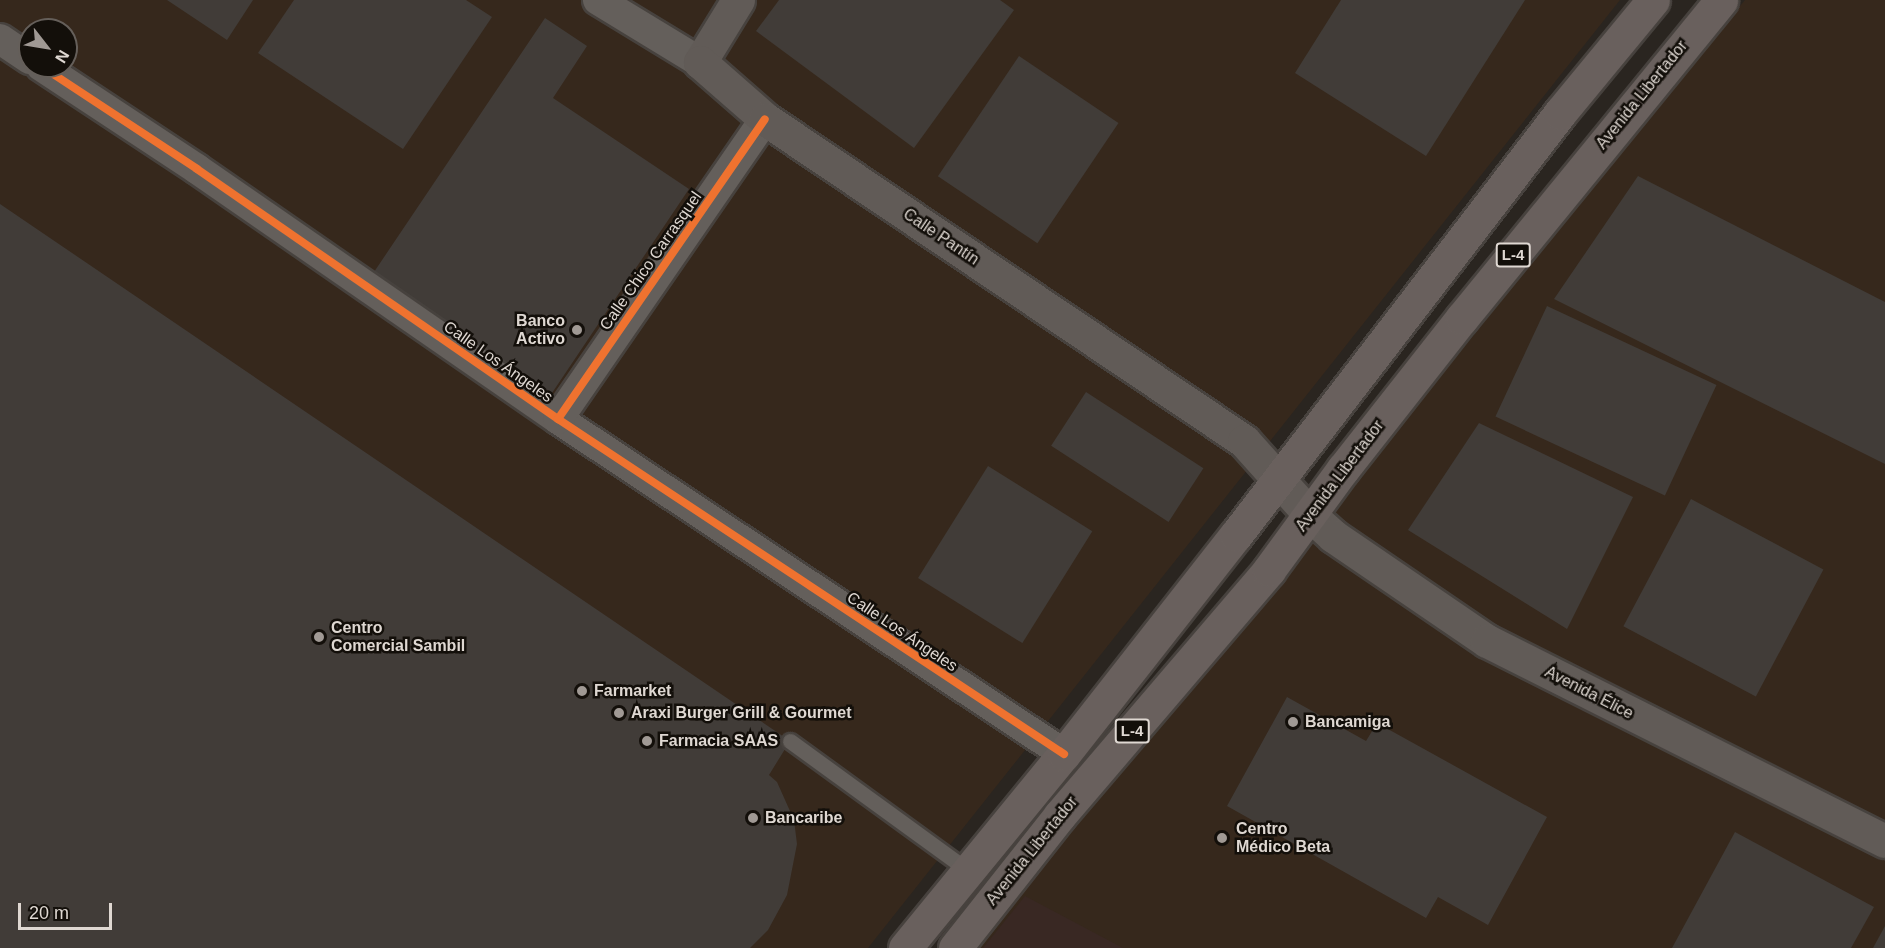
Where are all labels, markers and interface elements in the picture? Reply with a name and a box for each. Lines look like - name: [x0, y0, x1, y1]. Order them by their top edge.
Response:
- north arrow: [18, 18, 78, 78]
- street label: Avenida Libertador: [1592, 37, 1692, 153]
- text: N: [52, 47, 72, 66]
- street label: Calle Chico Carrasquel: [596, 188, 706, 334]
- street label: Calle Pantín: [900, 205, 982, 269]
- road number: L-4: [1495, 243, 1531, 267]
- place label: Banco Activo: [516, 311, 565, 349]
- street label: Calle Los Ángeles: [440, 317, 556, 407]
- marker: Banco Activo: [570, 323, 584, 337]
- street label: Avenida Libertador: [1292, 417, 1388, 535]
- street label: Calle Los Ángeles: [843, 588, 961, 676]
- place label: Centro Comercial Sambil: [331, 618, 465, 656]
- marker: Centro Comercial Sambil: [312, 630, 326, 644]
- street label: Avenida Élice: [1542, 663, 1636, 723]
- place label: Farmarket: [594, 681, 671, 701]
- marker: Farmarket: [575, 684, 589, 698]
- place label: Araxi Burger Grill & Gourmet: [631, 703, 851, 723]
- marker: Araxi Burger Grill & Gourmet: [612, 706, 626, 720]
- place label: Bancamiga: [1305, 712, 1390, 732]
- marker: Bancamiga: [1286, 715, 1300, 729]
- road number: L-4: [1114, 719, 1150, 743]
- place label: Farmacia SAAS: [659, 731, 778, 751]
- marker: Farmacia SAAS: [640, 734, 654, 748]
- street label: Avenida Libertador: [982, 793, 1082, 909]
- place label: Bancaribe: [765, 808, 842, 828]
- marker: Bancaribe: [746, 811, 760, 825]
- place label: Centro Médico Beta: [1236, 819, 1330, 857]
- marker: Centro Médico Beta: [1213, 829, 1231, 847]
- scale bar: [21, 891, 116, 929]
- text: 20 m: [29, 903, 69, 923]

